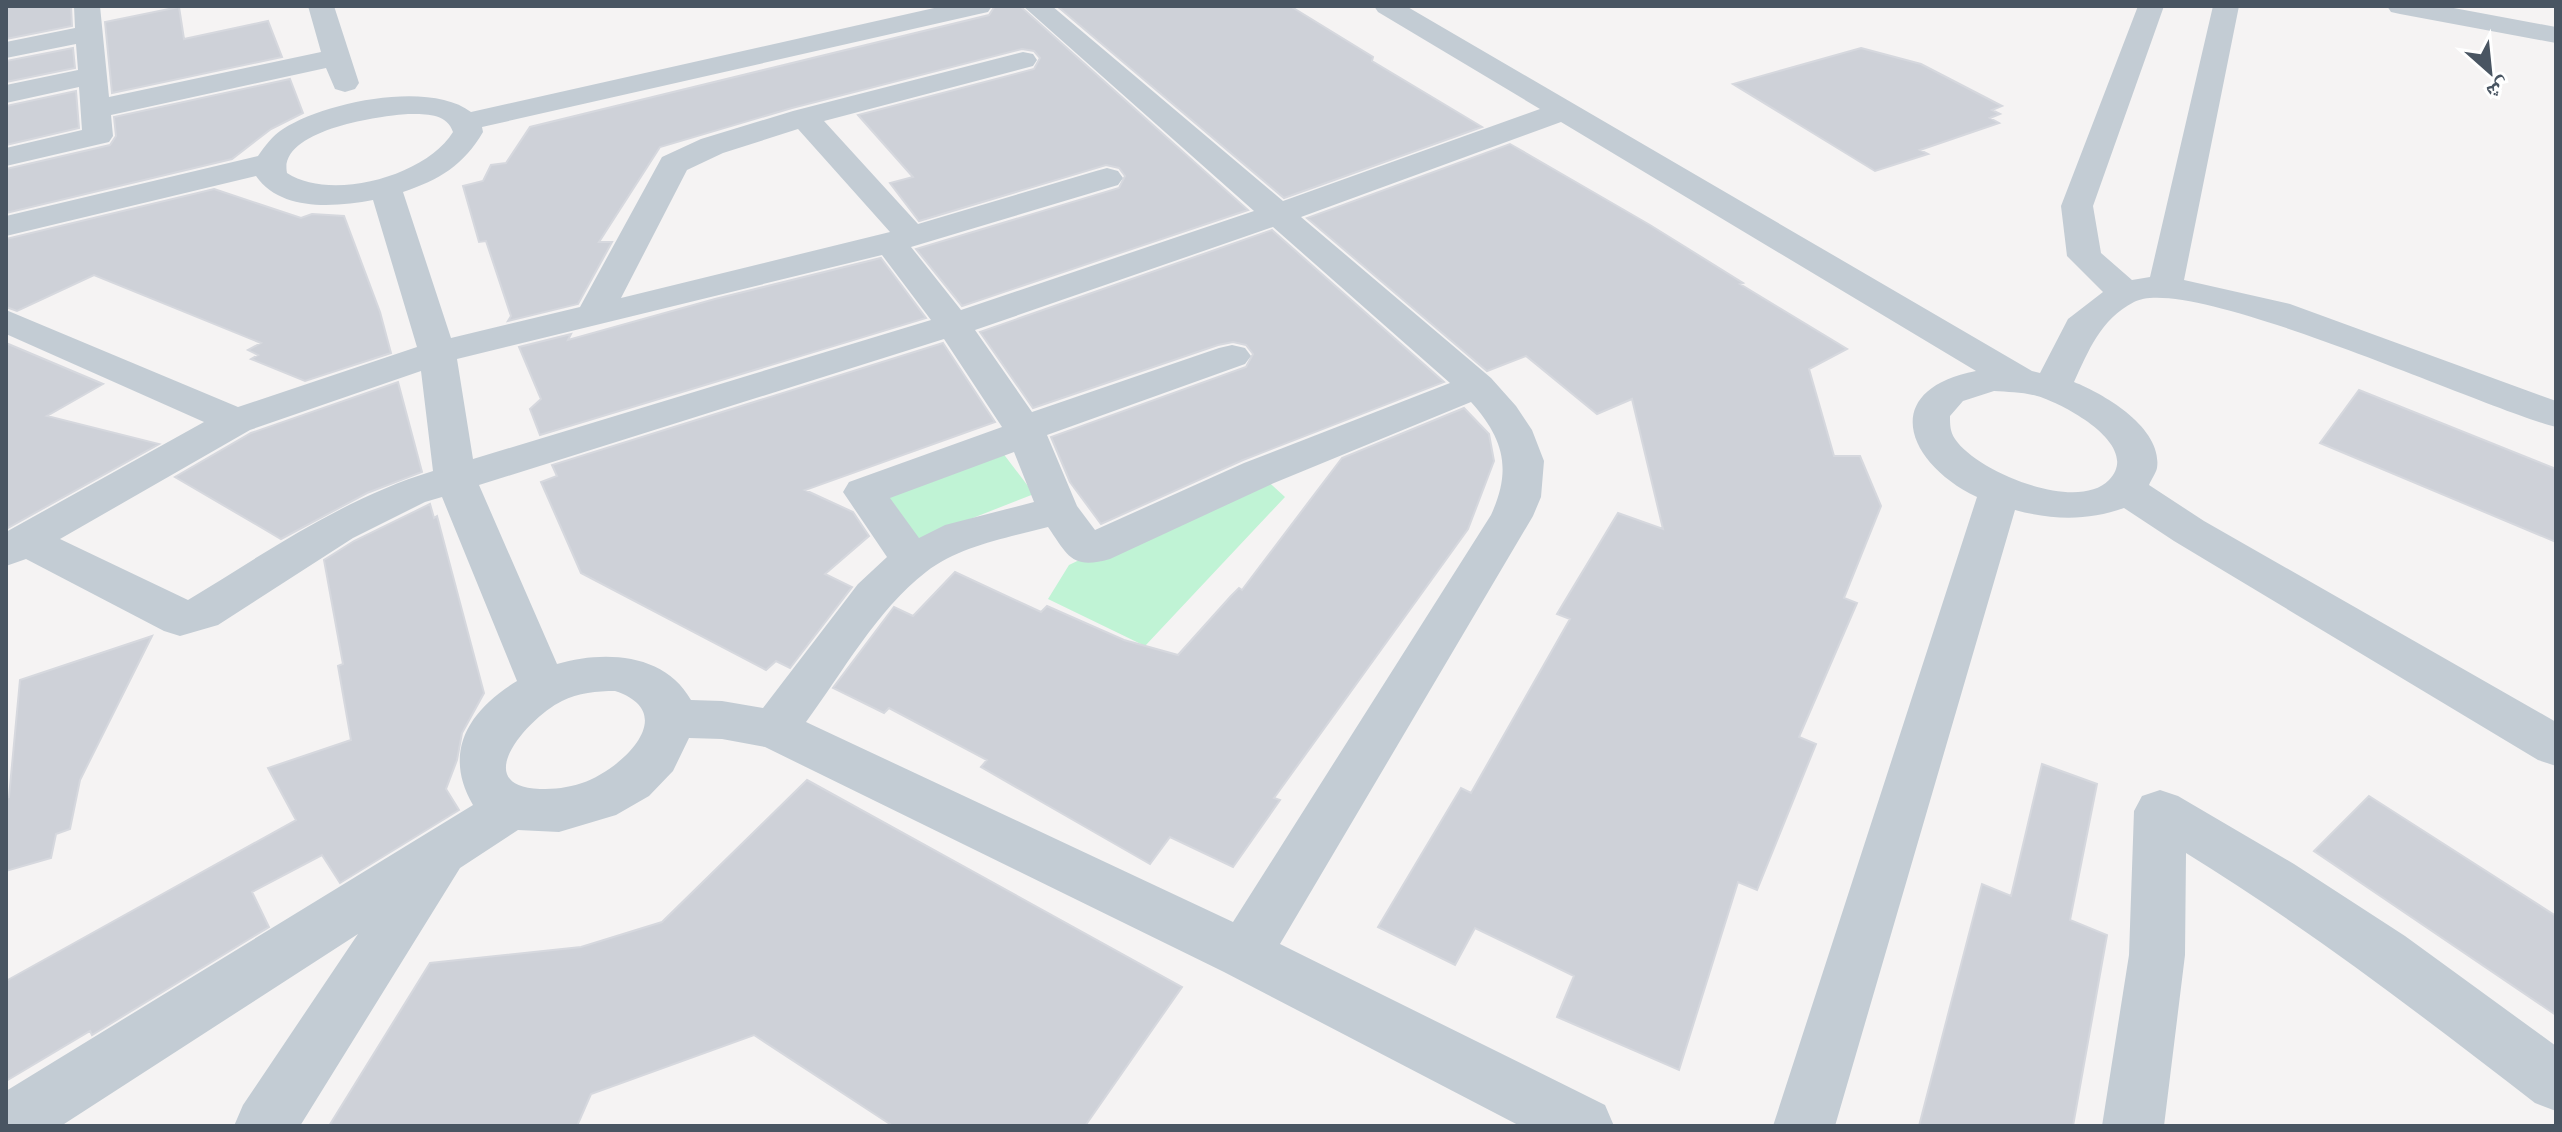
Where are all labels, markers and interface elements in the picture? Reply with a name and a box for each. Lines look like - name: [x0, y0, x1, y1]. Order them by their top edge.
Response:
- north arrow: [2450, 32, 2530, 112]
- text: ش: [2482, 72, 2517, 109]

